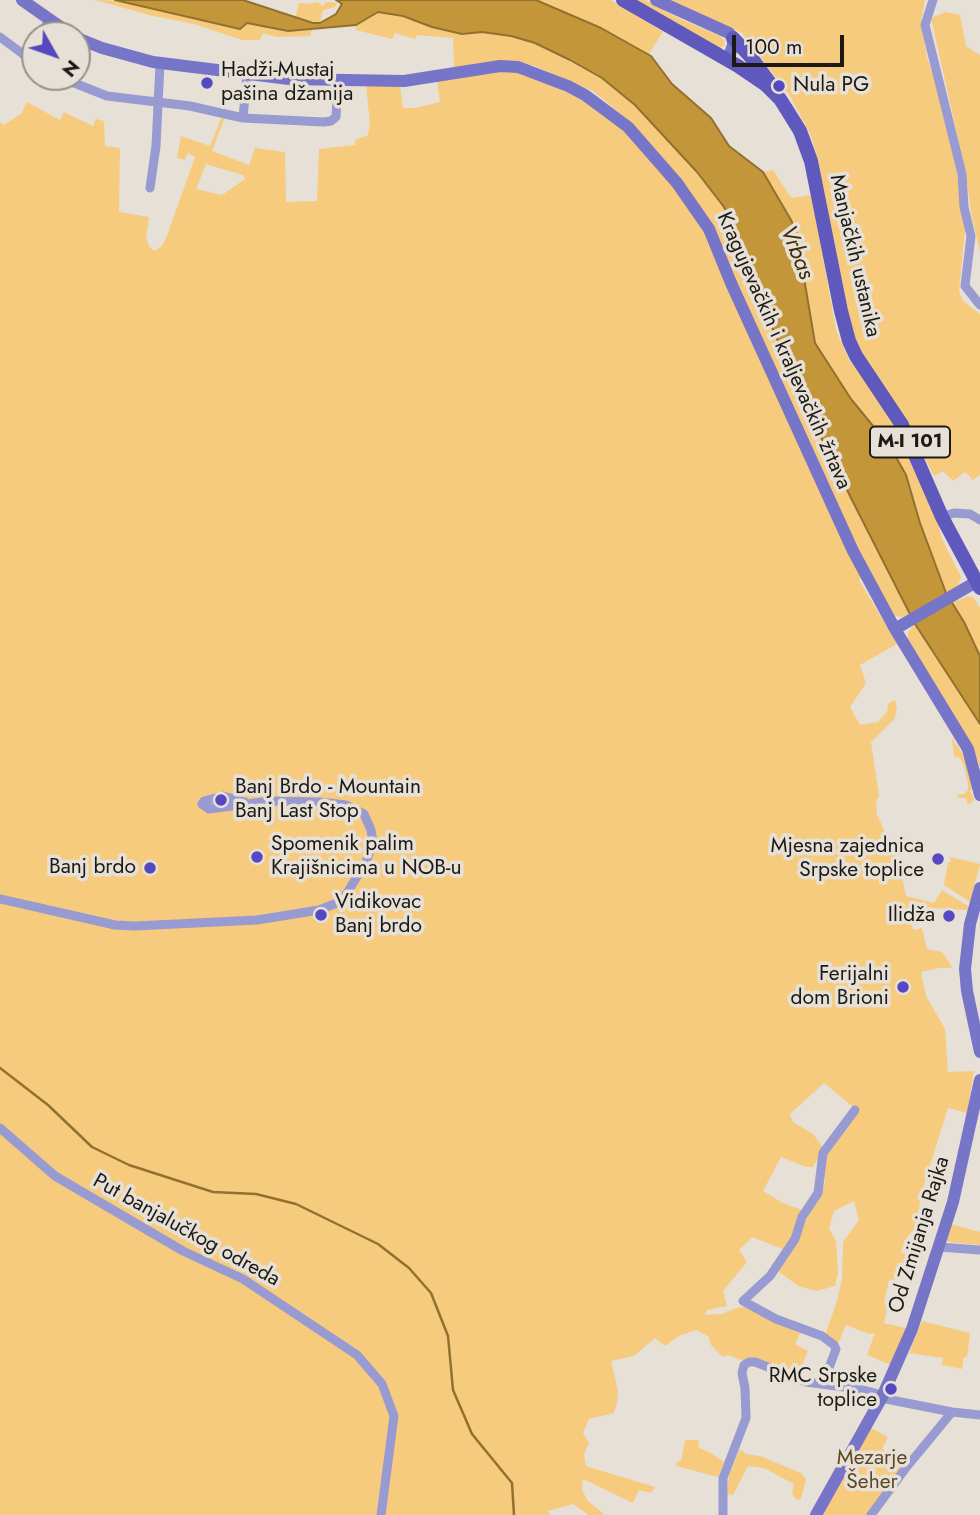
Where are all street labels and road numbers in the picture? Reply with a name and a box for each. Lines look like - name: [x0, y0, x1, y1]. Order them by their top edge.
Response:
- street label: Manjačkih ustanika: [823, 172, 885, 340]
- street label: Kragujevačkih i kraljevačkih žrtava: [710, 208, 856, 494]
- road number: M-I 101: [870, 426, 950, 458]
- street label: Od Zmijanja Rajka: [884, 1154, 956, 1316]
- street label: Put banjalučkog odreda: [88, 1169, 284, 1293]

